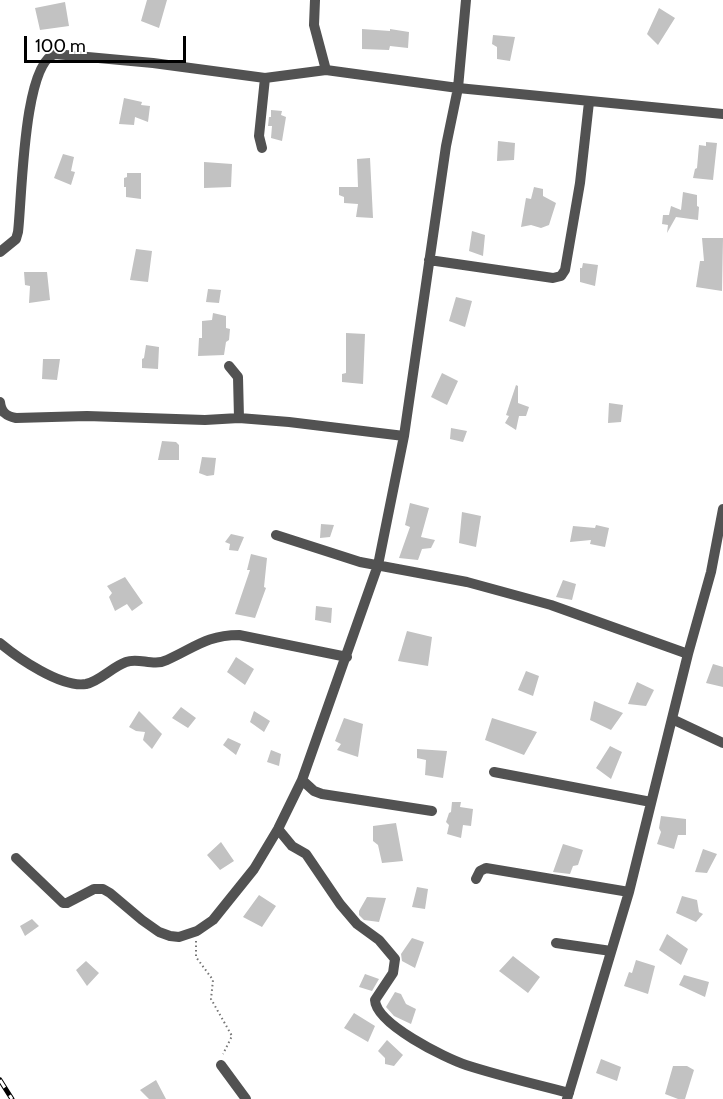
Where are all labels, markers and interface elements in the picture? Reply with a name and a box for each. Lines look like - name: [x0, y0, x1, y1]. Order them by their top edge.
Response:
- scale bar: [27, 24, 189, 62]
- text: 100 m: [35, 35, 86, 57]

